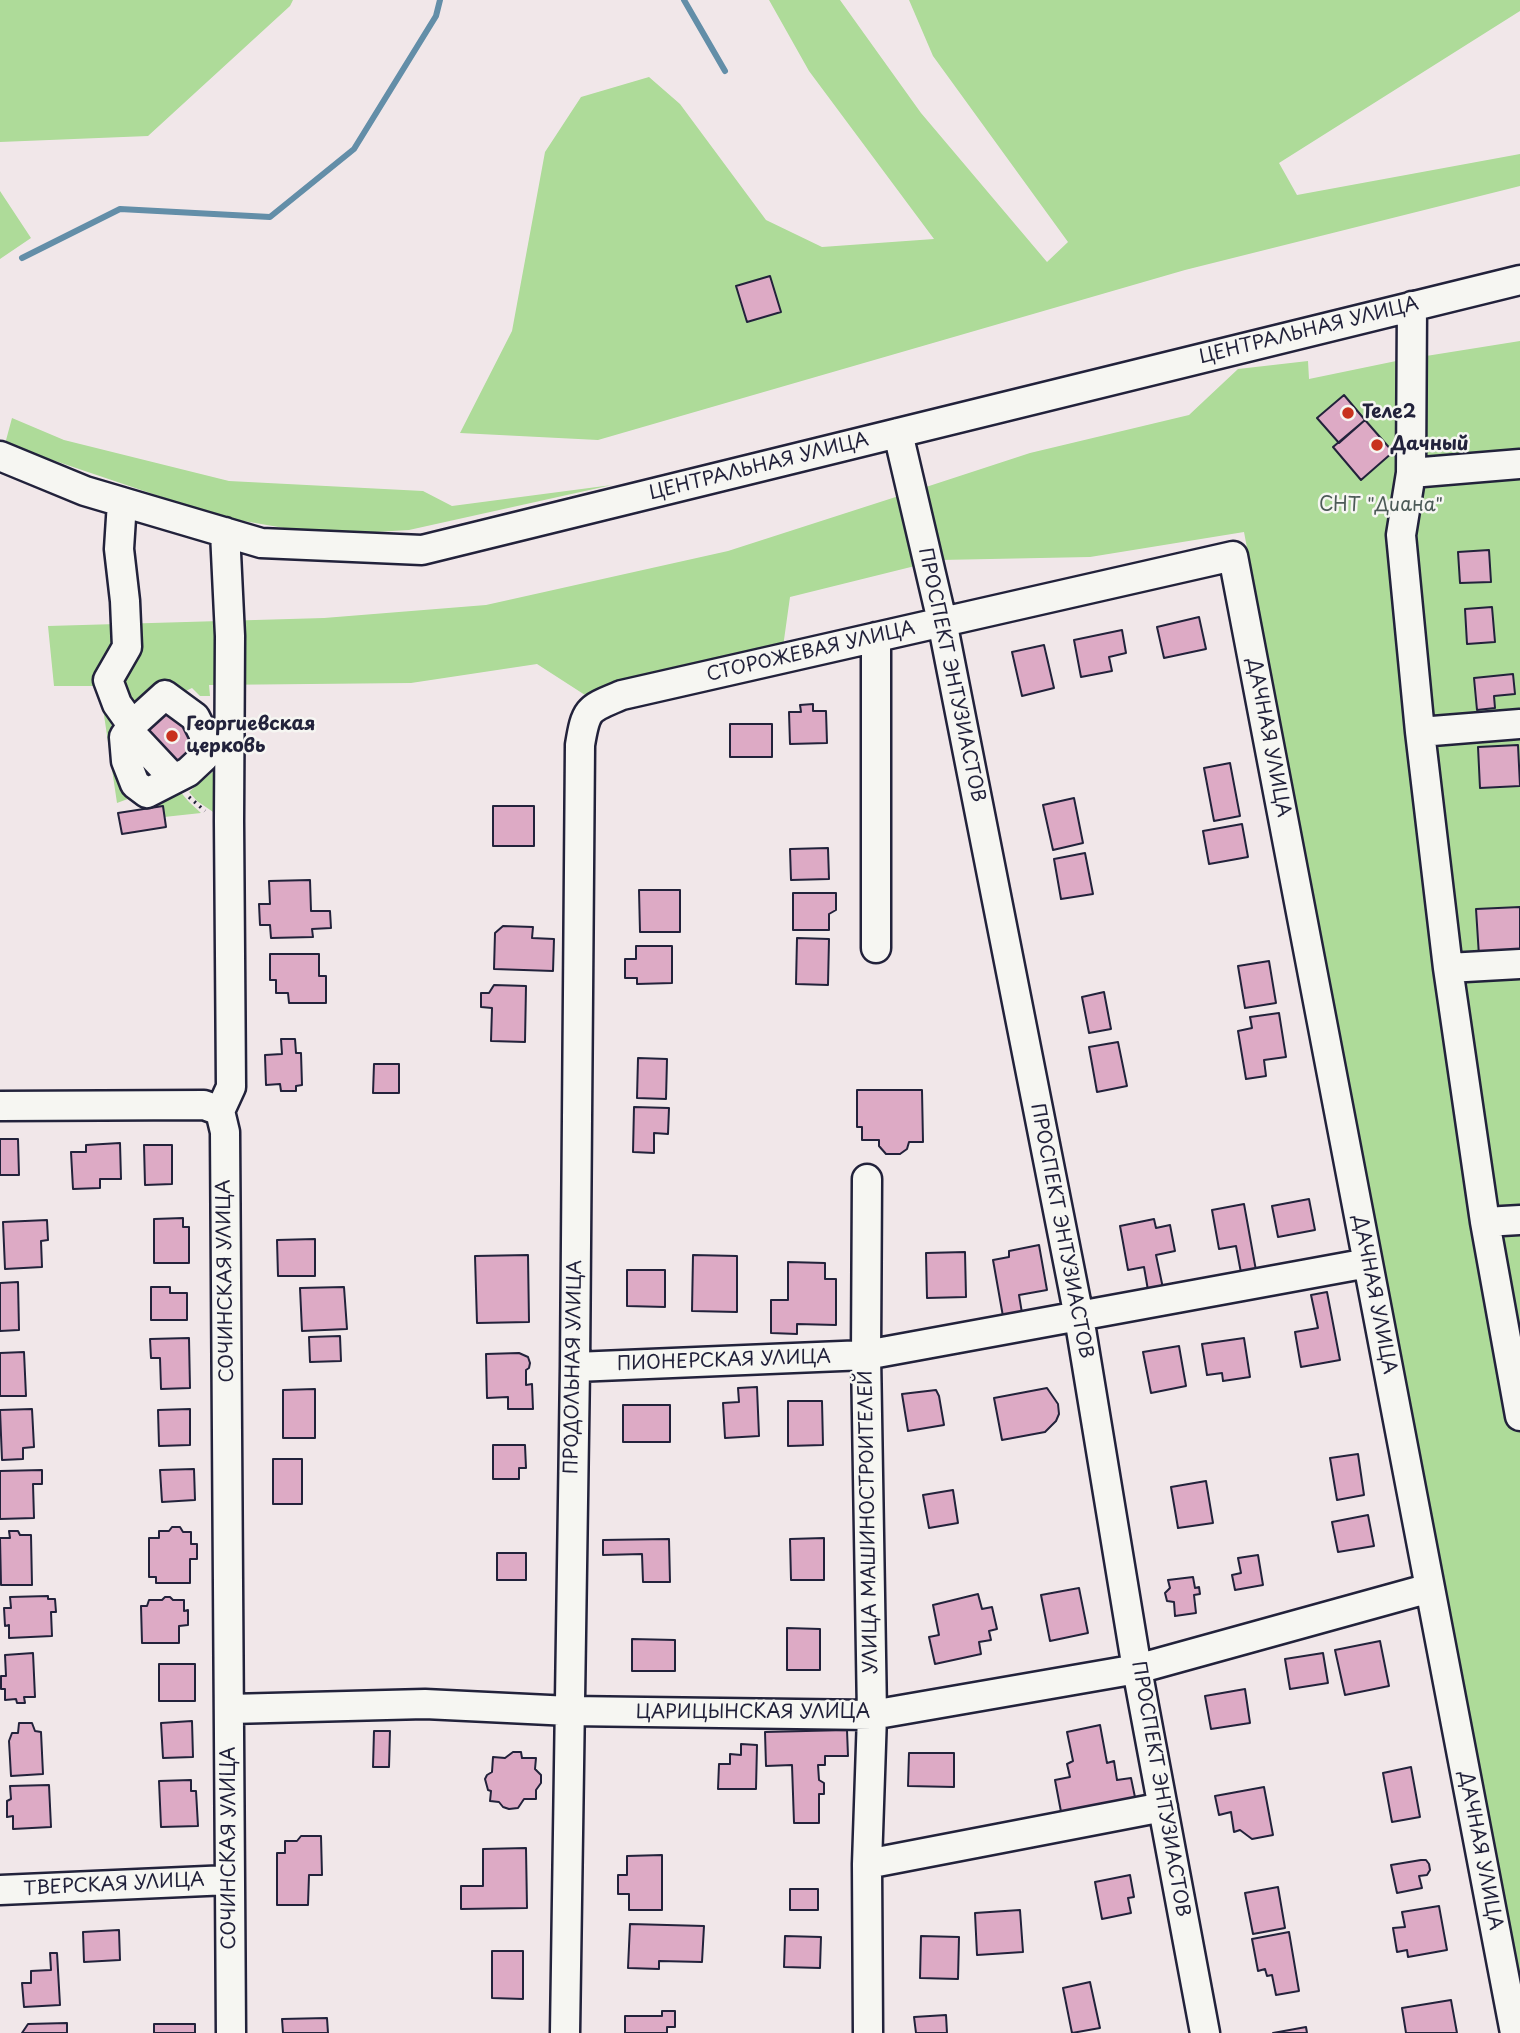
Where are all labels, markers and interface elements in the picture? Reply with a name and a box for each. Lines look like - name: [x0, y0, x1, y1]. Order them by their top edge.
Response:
- street label: ЦЕНТРАЛЬНАЯ УЛИЦА: [1197, 293, 1421, 369]
- place label: Теле2: [1362, 402, 1416, 424]
- marker: Теле2: [1340, 405, 1356, 421]
- street label: ЦЕНТРАЛЬНАЯ УЛИЦА: [647, 429, 871, 505]
- place label: Дачный: [1391, 434, 1469, 456]
- marker: Дачный: [1369, 437, 1385, 453]
- park label: СНТ "Диана": [1319, 495, 1443, 517]
- street label: ПРОСПЕКТ ЭНТУЗИАСТОВ: [913, 546, 989, 804]
- street label: СТОРОЖЕВАЯ УЛИЦА: [705, 617, 917, 687]
- street label: ДАЧНАЯ УЛИЦА: [1241, 657, 1295, 819]
- place label: Георгиевская церковь: [186, 714, 315, 758]
- marker: Георгиевская церковь: [164, 728, 180, 744]
- street label: ПРОСПЕКТ ЭНТУЗИАСТОВ: [1025, 1101, 1097, 1361]
- street label: СОЧИНСКАЯ УЛИЦА: [213, 1179, 239, 1383]
- street label: ДАЧНАЯ УЛИЦА: [1347, 1214, 1401, 1376]
- street label: ПРОДОЛЬНАЯ УЛИЦА: [561, 1260, 587, 1474]
- street label: ПИОНЕРСКАЯ УЛИЦА: [617, 1346, 831, 1376]
- street label: УЛИЦА МАШИНОСТРОИТЕЛЕЙ: [855, 1370, 883, 1674]
- street label: ПРОСПЕКТ ЭНТУЗИАСТОВ: [1126, 1659, 1194, 1919]
- street label: ЦАРИЦЫНСКАЯ УЛИЦА: [636, 1702, 870, 1724]
- street label: СОЧИНСКАЯ УЛИЦА: [219, 1746, 241, 1950]
- street label: ДАЧНАЯ УЛИЦА: [1453, 1770, 1507, 1932]
- street label: ТВЕРСКАЯ УЛИЦА: [23, 1869, 205, 1901]

